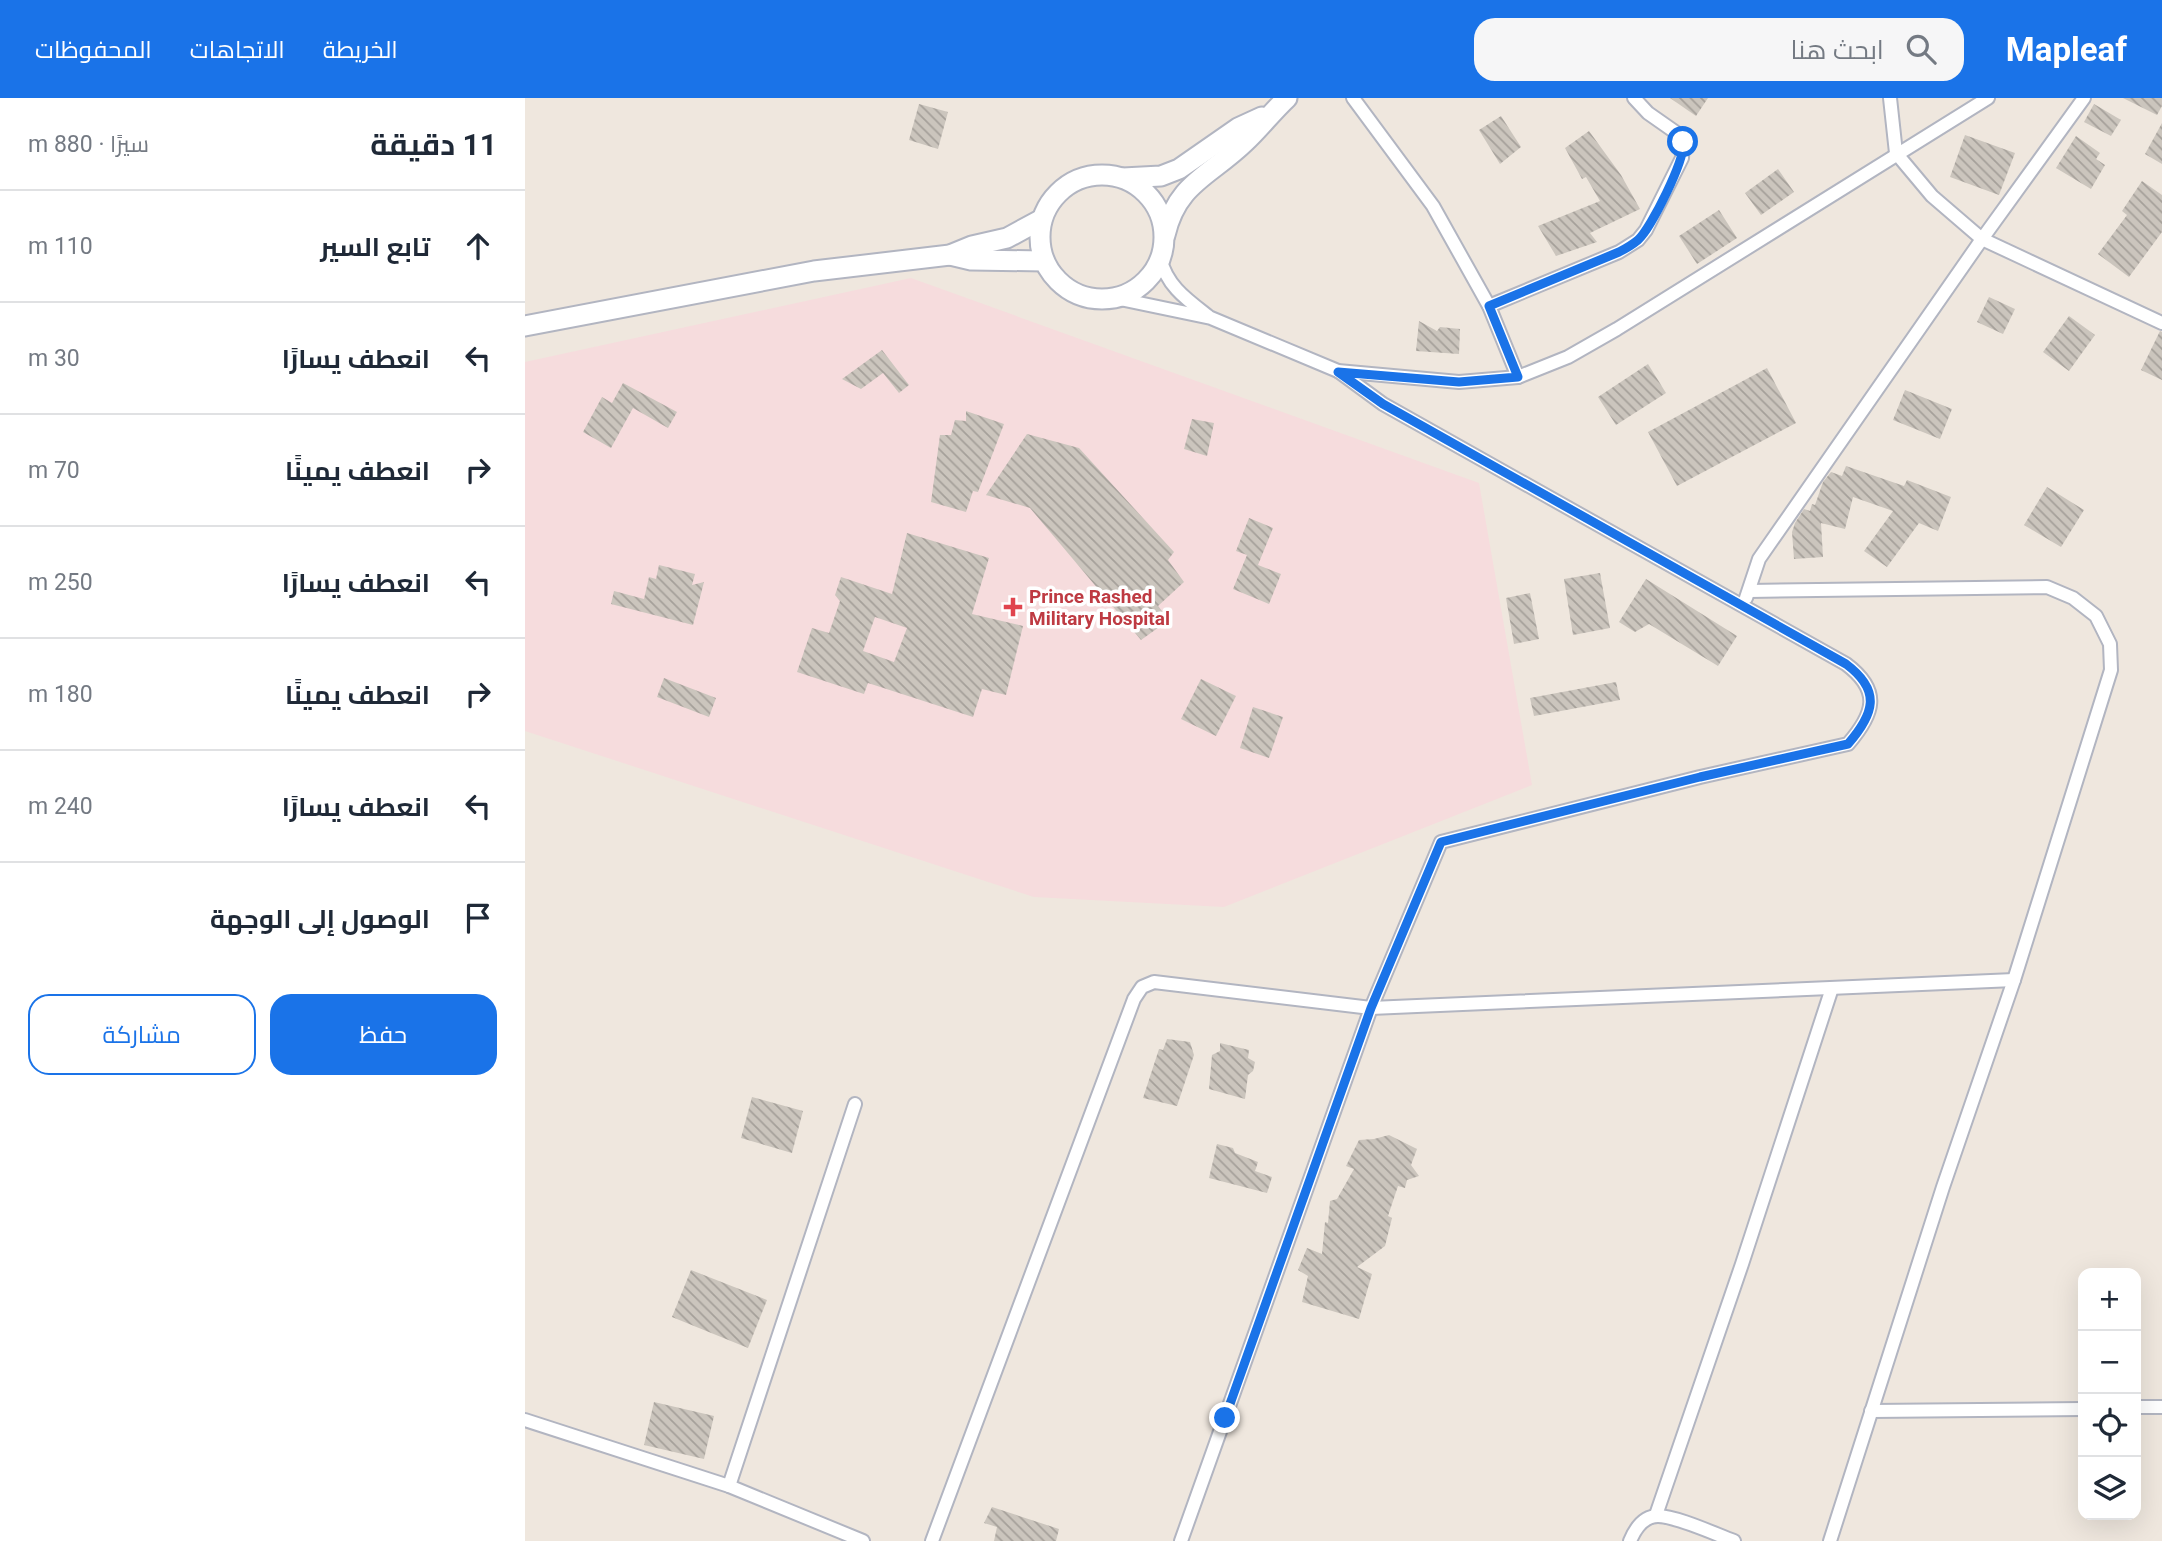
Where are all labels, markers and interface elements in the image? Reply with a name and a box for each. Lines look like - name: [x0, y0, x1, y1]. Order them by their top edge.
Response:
- search box: [1474, 18, 1964, 81]
- icon: search: [1902, 30, 1940, 68]
- text: Mapleaf: [2006, 30, 2127, 69]
- text: ابحث هنا: [1791, 35, 1884, 65]
- text: المحفوظات: [35, 36, 152, 64]
- text: الاتجاهات: [190, 36, 285, 64]
- text: الخريطة: [323, 36, 398, 64]
- route start: [1667, 126, 1698, 157]
- text: 11 دقيقة: [370, 127, 497, 162]
- text: سيرًا · 880 m: [28, 131, 149, 158]
- icon: ahead: [459, 227, 497, 265]
- text: تابع السير: [320, 232, 430, 262]
- text: 110 m: [28, 233, 93, 260]
- icon: left: [459, 339, 497, 377]
- text: انعطف يسارًا: [282, 344, 430, 374]
- text: 30 m: [28, 345, 80, 372]
- icon: right: [459, 451, 497, 489]
- text: انعطف يمينًا: [285, 456, 430, 486]
- text: 70 m: [28, 457, 80, 484]
- icon: left: [459, 563, 497, 601]
- text: انعطف يسارًا: [282, 568, 430, 598]
- text: 250 m: [28, 569, 93, 596]
- place label: Prince Rashed Military Hospital: [1029, 585, 1170, 630]
- marker: Prince Rashed Military Hospital: [1003, 597, 1023, 617]
- icon: right: [459, 675, 497, 713]
- text: انعطف يمينًا: [285, 680, 430, 710]
- text: 180 m: [28, 681, 93, 708]
- icon: left: [459, 787, 497, 825]
- text: انعطف يسارًا: [282, 792, 430, 822]
- text: 240 m: [28, 793, 93, 820]
- icon: arrive: [459, 899, 497, 937]
- text: الوصول إلى الوجهة: [210, 904, 430, 934]
- button: مشاركة: [28, 994, 256, 1075]
- button: حفظ: [270, 994, 497, 1075]
- map controls: [2078, 1268, 2141, 1520]
- button: +: [2078, 1268, 2141, 1331]
- button: −: [2078, 1331, 2141, 1394]
- button: locate: [2078, 1394, 2141, 1457]
- route end: [1209, 1402, 1240, 1433]
- button: layers: [2078, 1457, 2141, 1520]

